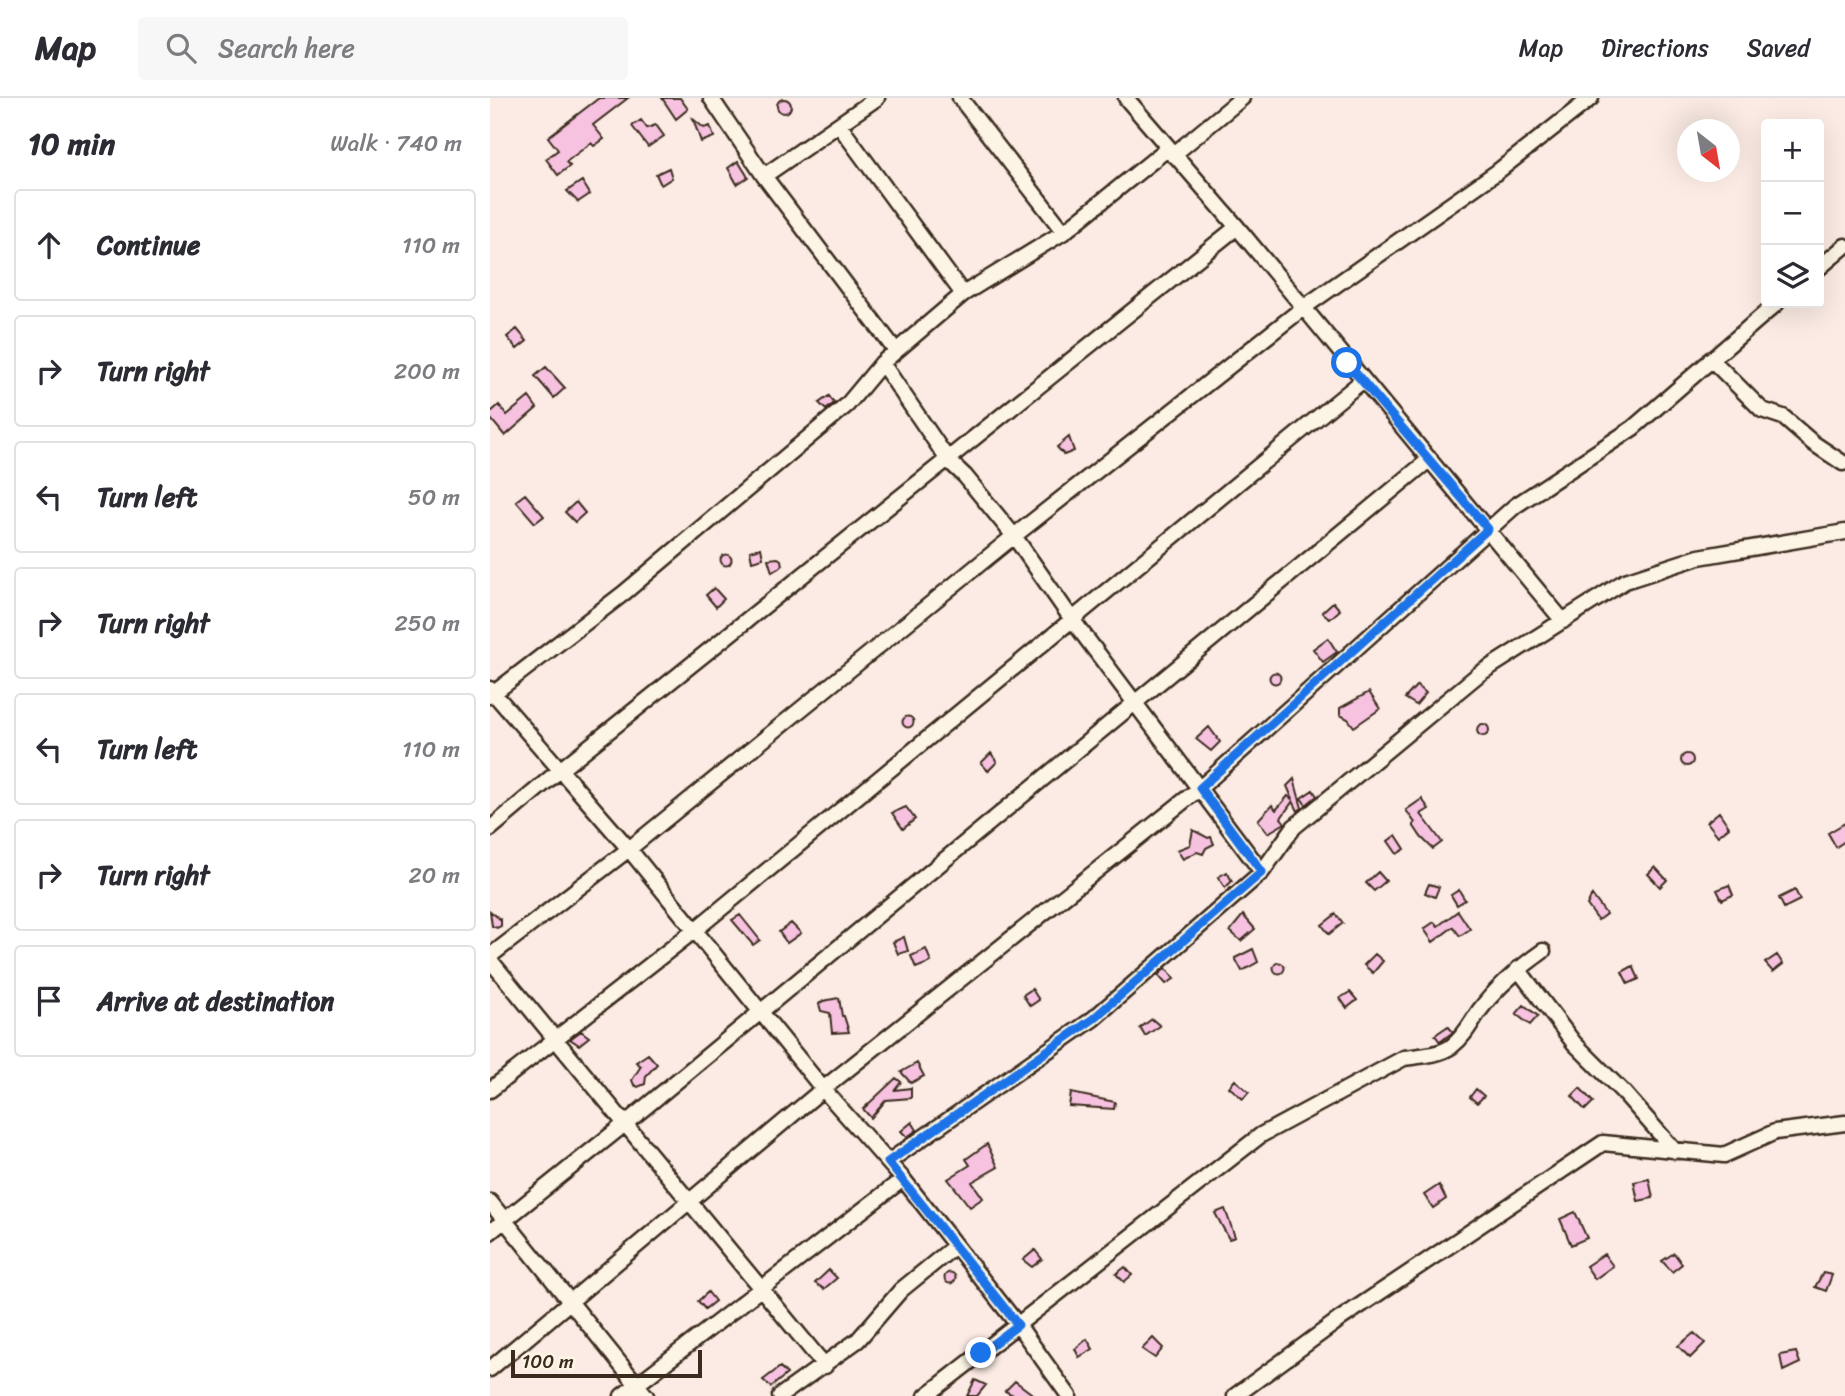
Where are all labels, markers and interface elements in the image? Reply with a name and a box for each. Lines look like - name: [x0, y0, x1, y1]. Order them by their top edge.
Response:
- search box: [138, 17, 628, 80]
- text: Map: [35, 19, 96, 77]
- text: Search here: [218, 25, 355, 71]
- text: Map: [1519, 27, 1563, 69]
- text: Directions: [1601, 27, 1709, 69]
- text: Saved: [1747, 27, 1810, 69]
- icon: search: [162, 29, 200, 67]
- text: 10 min: [28, 117, 115, 171]
- north arrow: [1677, 119, 1740, 182]
- map controls: [1761, 119, 1824, 308]
- button: +: [1761, 119, 1824, 182]
- text: Walk · 740 m: [330, 123, 462, 164]
- button: −: [1761, 182, 1824, 245]
- text: Continue: [97, 222, 200, 268]
- text: 110 m: [402, 225, 460, 266]
- icon: ahead: [30, 226, 68, 264]
- button: layers: [1761, 245, 1824, 308]
- route start: [1331, 347, 1362, 378]
- text: Turn right: [97, 348, 210, 394]
- text: 200 m: [394, 351, 460, 392]
- icon: right: [30, 352, 68, 390]
- text: Turn left: [97, 474, 197, 520]
- text: 50 m: [408, 477, 460, 518]
- icon: left: [30, 478, 68, 516]
- text: Turn right: [97, 600, 210, 646]
- text: 250 m: [394, 603, 460, 644]
- icon: right: [30, 604, 68, 642]
- text: Turn left: [97, 726, 197, 772]
- text: 110 m: [402, 729, 460, 770]
- icon: left: [30, 730, 68, 768]
- text: Turn right: [97, 852, 210, 898]
- text: 20 m: [409, 855, 460, 896]
- icon: right: [30, 856, 68, 894]
- text: Arrive at destination: [97, 978, 334, 1024]
- icon: arrive: [30, 982, 68, 1020]
- route end: [965, 1337, 996, 1368]
- text: 100 m: [522, 1345, 574, 1378]
- scale bar: [511, 1347, 702, 1379]

